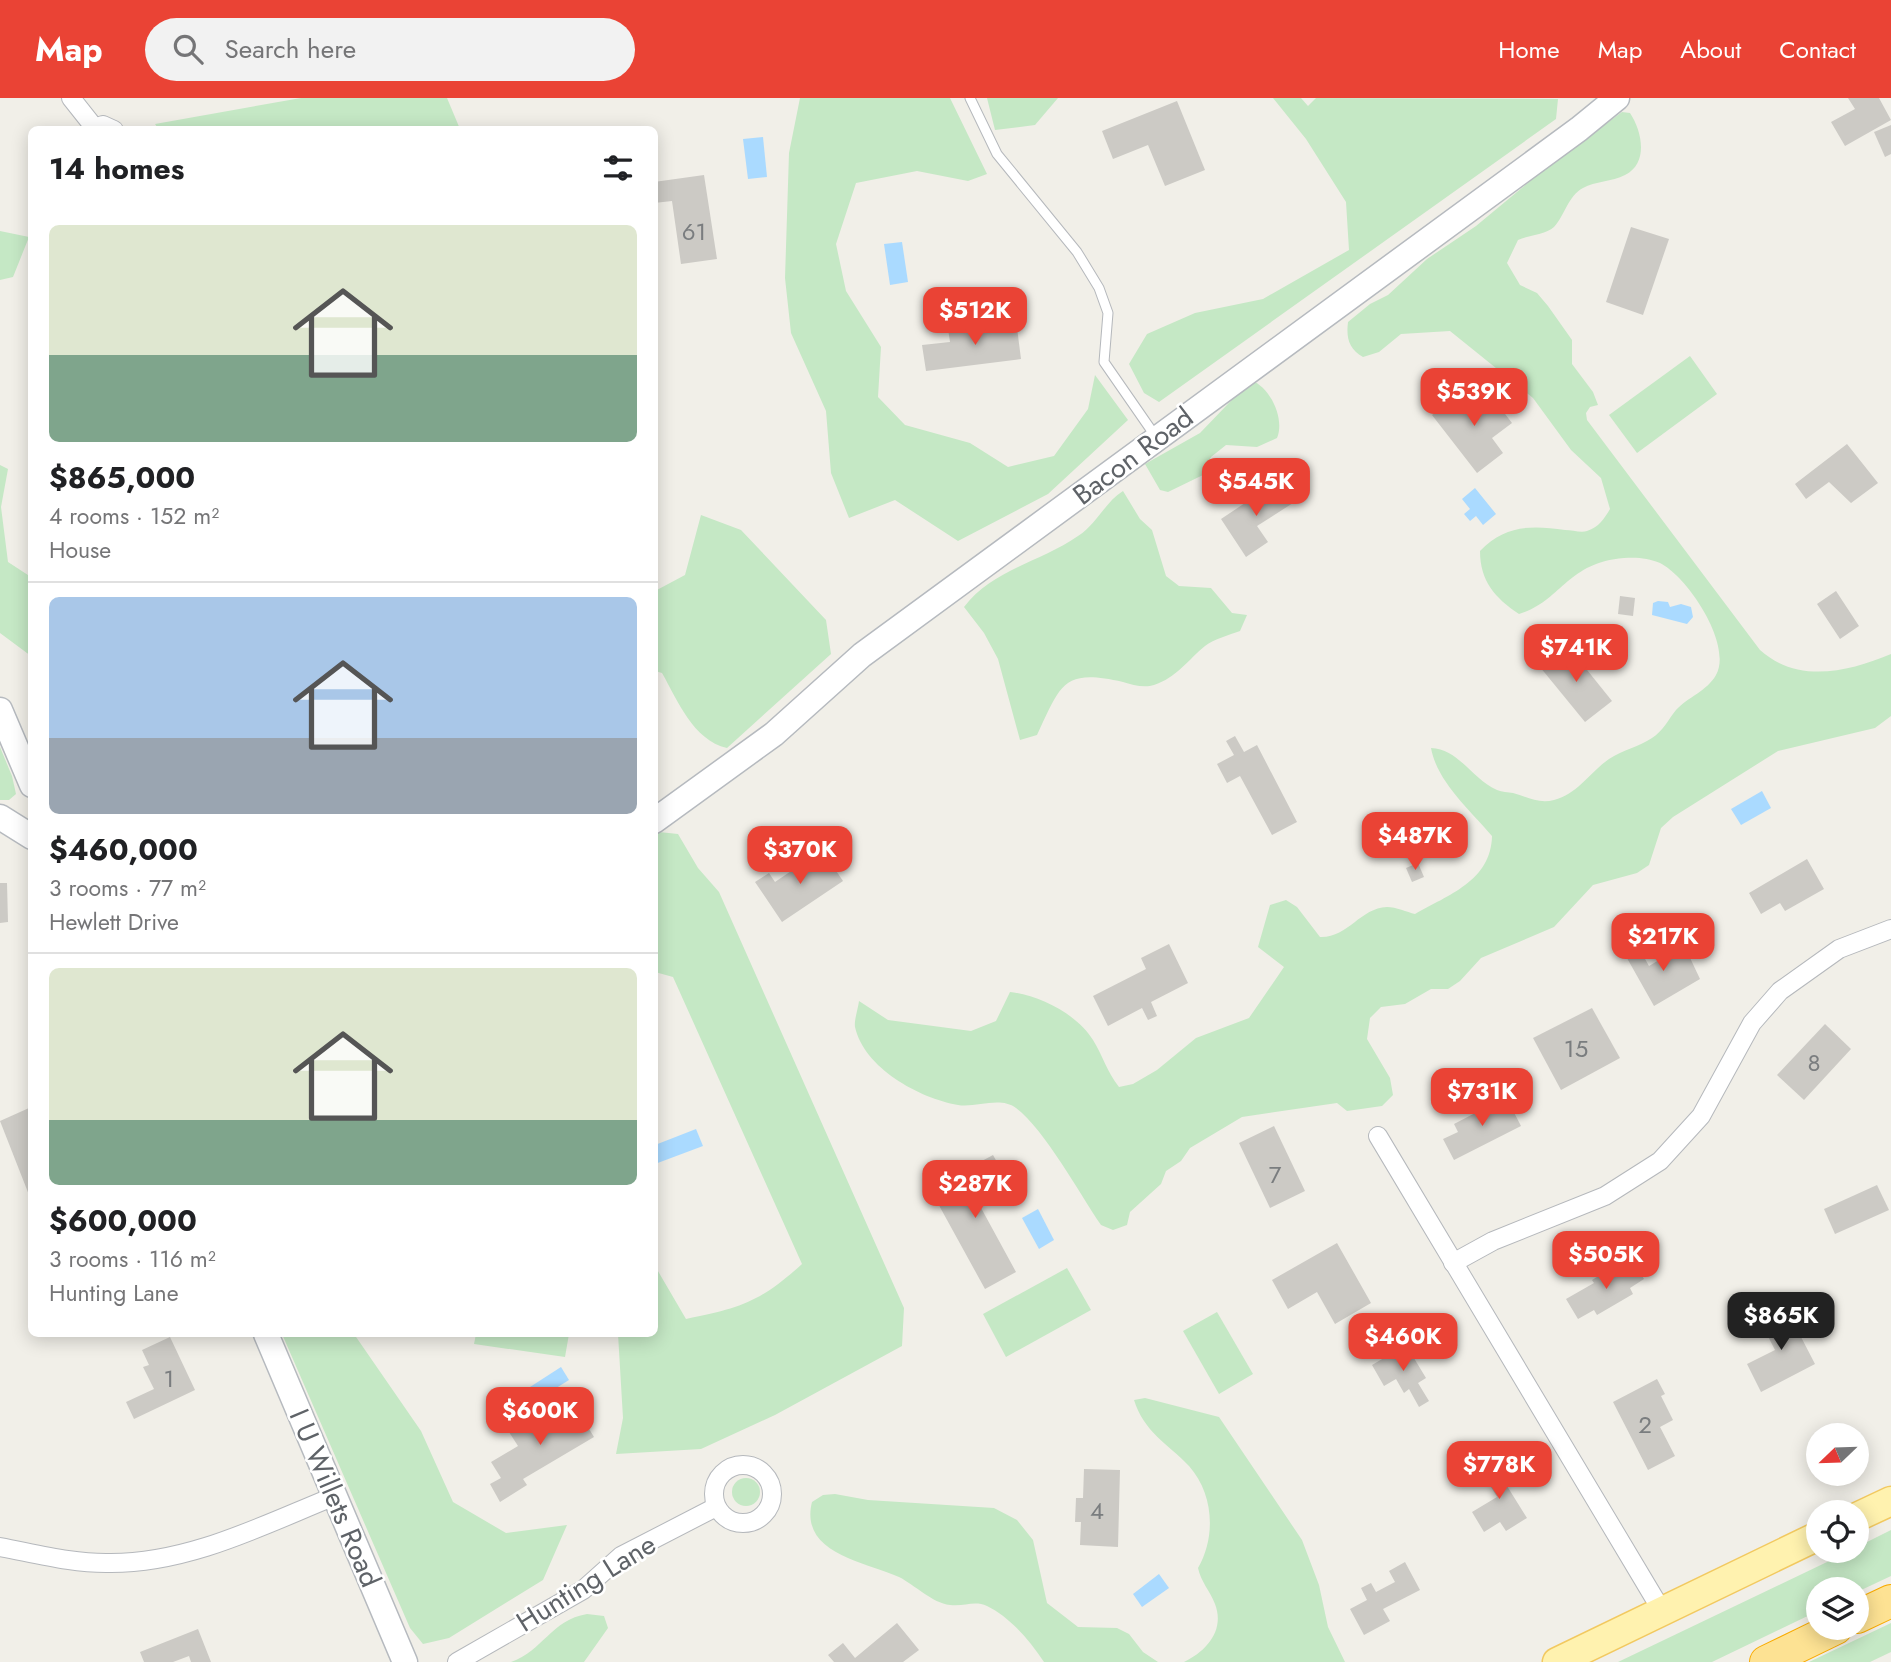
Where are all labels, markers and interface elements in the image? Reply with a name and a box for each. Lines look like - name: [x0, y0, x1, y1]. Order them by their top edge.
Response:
- search box: [145, 18, 635, 81]
- text: Map: [35, 26, 103, 73]
- icon: search: [169, 30, 207, 68]
- text: Search here: [225, 30, 356, 68]
- text: Home: [1498, 32, 1560, 67]
- text: Map: [1598, 32, 1642, 67]
- text: About: [1680, 32, 1741, 67]
- text: Contact: [1779, 32, 1856, 67]
- text: 14 homes: [49, 147, 184, 190]
- icon: filters: [599, 149, 637, 187]
- house number: 61: [682, 214, 706, 249]
- icon: home: [280, 270, 406, 396]
- pin: $512K: [926, 288, 1024, 347]
- text: $512K: [939, 293, 1011, 327]
- pin: $539K: [1425, 368, 1523, 428]
- text: $539K: [1437, 374, 1511, 408]
- street label: Bacon Road: [1064, 397, 1202, 515]
- text: $865,000: [49, 456, 195, 499]
- pin: $545K: [1207, 458, 1305, 518]
- text: $545K: [1218, 464, 1294, 498]
- text: 4 rooms · 152 m²: [49, 499, 219, 533]
- text: House: [49, 533, 111, 567]
- pin: $741K: [1527, 624, 1625, 684]
- text: $741K: [1540, 630, 1612, 664]
- icon: home: [280, 642, 406, 768]
- pin: $487K: [1366, 812, 1464, 872]
- text: $487K: [1378, 818, 1452, 852]
- pin: $370K: [751, 826, 849, 886]
- text: $460,000: [49, 828, 198, 871]
- text: $370K: [763, 832, 837, 866]
- text: 3 rooms · 77 m²: [49, 871, 206, 905]
- text: Hewlett Drive: [49, 905, 179, 939]
- pin: $217K: [1614, 914, 1712, 973]
- text: $217K: [1627, 919, 1699, 953]
- icon: home: [280, 1013, 406, 1139]
- house number: 15: [1564, 1031, 1588, 1066]
- house number: 8: [1807, 1045, 1821, 1080]
- pin: $731K: [1433, 1068, 1531, 1128]
- text: $731K: [1447, 1074, 1517, 1108]
- house number: 7: [1269, 1157, 1282, 1192]
- pin: $287K: [926, 1160, 1024, 1220]
- text: $287K: [938, 1166, 1012, 1200]
- text: $600,000: [49, 1199, 197, 1242]
- pin: $505K: [1557, 1232, 1655, 1291]
- text: $505K: [1568, 1237, 1644, 1271]
- text: 3 rooms · 116 m²: [49, 1242, 216, 1276]
- text: Hunting Lane: [49, 1276, 179, 1310]
- pin: $865K: [1732, 1292, 1830, 1352]
- text: $865K: [1743, 1298, 1819, 1332]
- pin: $460K: [1354, 1314, 1452, 1373]
- text: $460K: [1364, 1319, 1442, 1353]
- house number: 1: [164, 1361, 174, 1396]
- pin: $600K: [491, 1388, 589, 1447]
- text: $600K: [502, 1393, 578, 1427]
- street label: I U Willets Road: [279, 1402, 391, 1594]
- house number: 2: [1638, 1407, 1652, 1442]
- north arrow: [1806, 1423, 1869, 1486]
- map controls: [1806, 1423, 1869, 1640]
- pin: $778K: [1450, 1442, 1548, 1501]
- text: $778K: [1463, 1447, 1535, 1481]
- house number: 4: [1090, 1493, 1104, 1528]
- button: locate: [1806, 1500, 1869, 1563]
- street label: Hunting Lane: [508, 1524, 664, 1642]
- button: layers: [1806, 1577, 1869, 1640]

